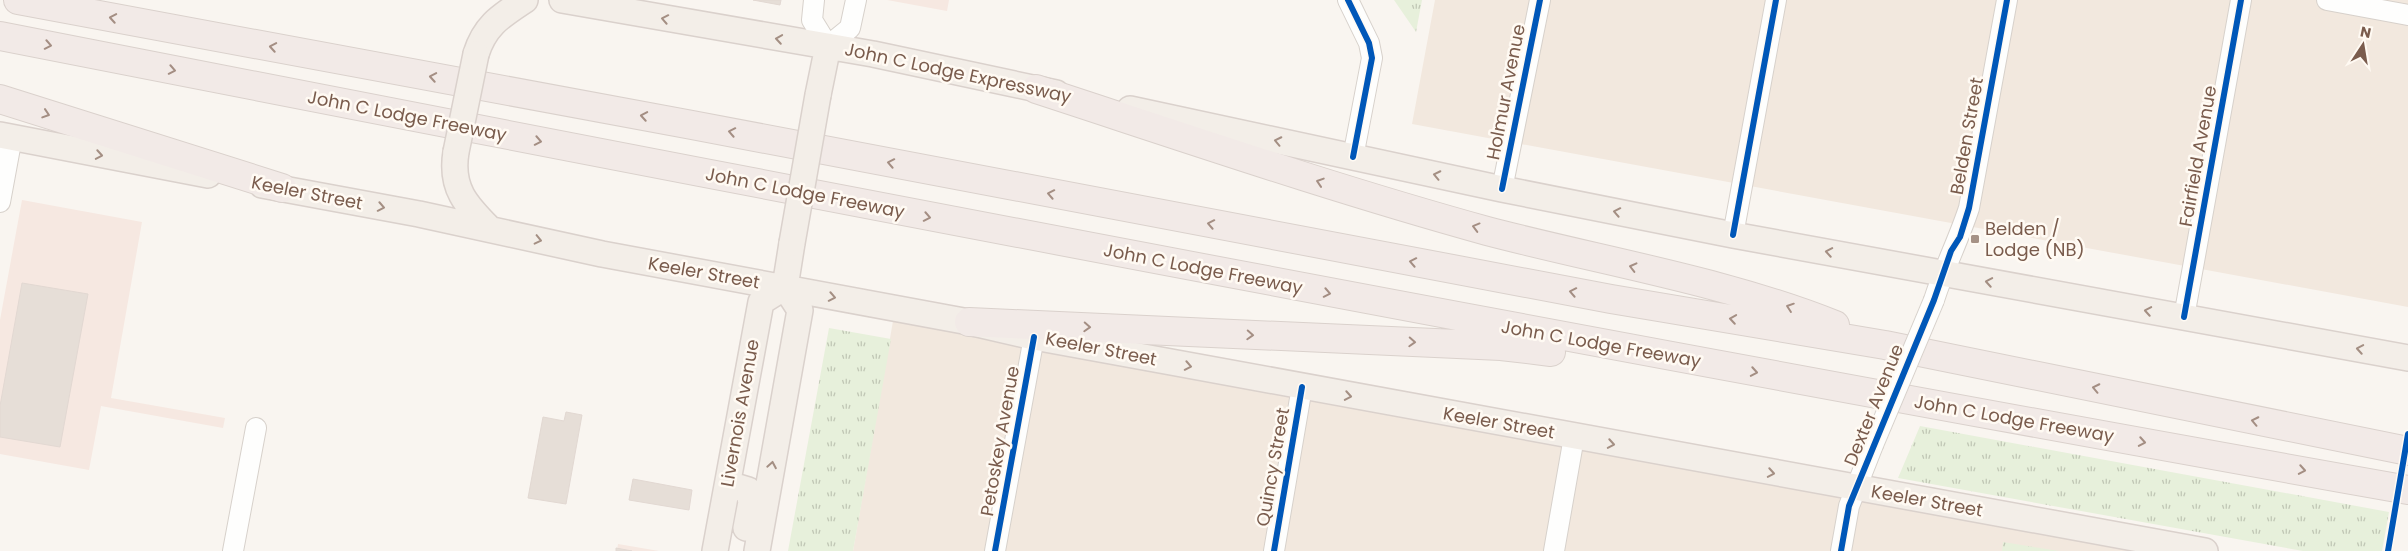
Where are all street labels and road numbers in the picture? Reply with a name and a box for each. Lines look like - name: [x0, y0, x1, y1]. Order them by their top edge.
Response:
- street label: Holmur Avenue: [1480, 22, 1531, 162]
- street label: John C Lodge Expressway: [843, 36, 1074, 109]
- street label: Belden Street: [1944, 75, 1989, 197]
- street label: Fairfield Avenue: [2173, 83, 2222, 228]
- street label: John C Lodge Freeway: [305, 84, 509, 147]
- street label: John C Lodge Freeway: [703, 161, 907, 224]
- street label: Keeler Street: [249, 169, 365, 216]
- street label: John C Lodge Freeway: [1101, 237, 1305, 300]
- street label: Keeler Street: [646, 250, 762, 295]
- street label: John C Lodge Freeway: [1499, 314, 1703, 373]
- street label: Keeler Street: [1043, 325, 1159, 372]
- street label: Livernois Avenue: [714, 337, 765, 489]
- street label: Dexter Avenue: [1838, 340, 1909, 469]
- street label: Petoskey Avenue: [974, 364, 1025, 518]
- street label: John C Lodge Freeway: [1912, 389, 2116, 448]
- street label: Keeler Street: [1441, 400, 1557, 445]
- street label: Quincy Street: [1250, 406, 1295, 528]
- street label: Keeler Street: [1869, 478, 1985, 523]

